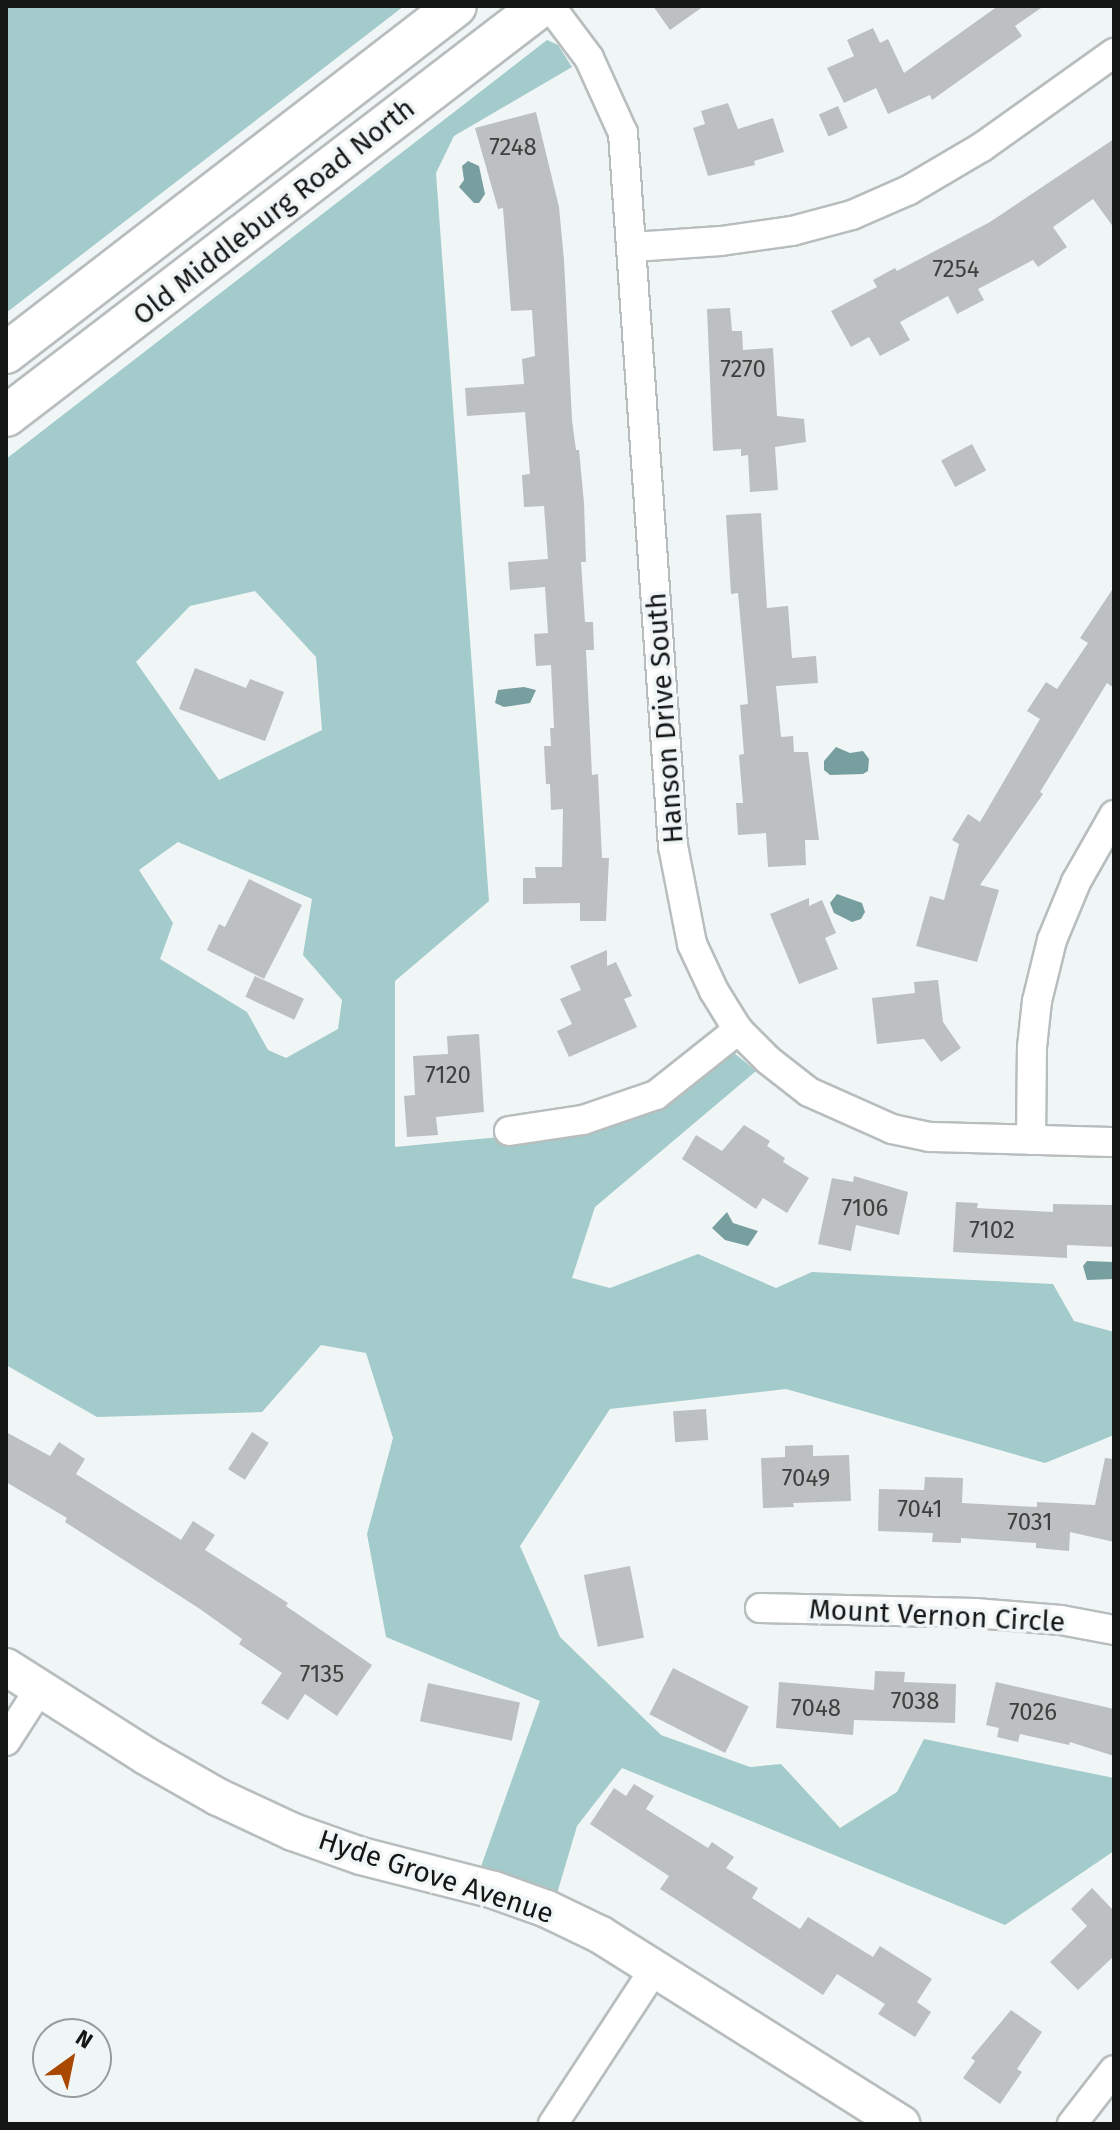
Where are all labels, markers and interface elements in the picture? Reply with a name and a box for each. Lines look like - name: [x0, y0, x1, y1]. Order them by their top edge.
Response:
- street label: Old Middleburg Road North: [126, 92, 422, 332]
- house number: 7248: [489, 134, 537, 162]
- house number: 7254: [933, 256, 979, 284]
- house number: 7270: [720, 356, 766, 384]
- street label: Hanson Drive South: [639, 591, 691, 845]
- house number: 7120: [425, 1062, 471, 1090]
- house number: 7106: [842, 1195, 888, 1223]
- house number: 7102: [969, 1217, 1015, 1245]
- house number: 7049: [782, 1465, 830, 1493]
- house number: 7041: [897, 1496, 943, 1524]
- house number: 7031: [1007, 1509, 1053, 1537]
- street label: Mount Vernon Circle: [808, 1593, 1066, 1639]
- house number: 7135: [300, 1661, 344, 1689]
- house number: 7038: [891, 1688, 939, 1716]
- house number: 7048: [791, 1695, 841, 1723]
- house number: 7026: [1009, 1699, 1057, 1727]
- street label: Hyde Grove Avenue: [314, 1823, 558, 1931]
- north arrow: [32, 2018, 112, 2098]
- text: N: [71, 2024, 98, 2054]

